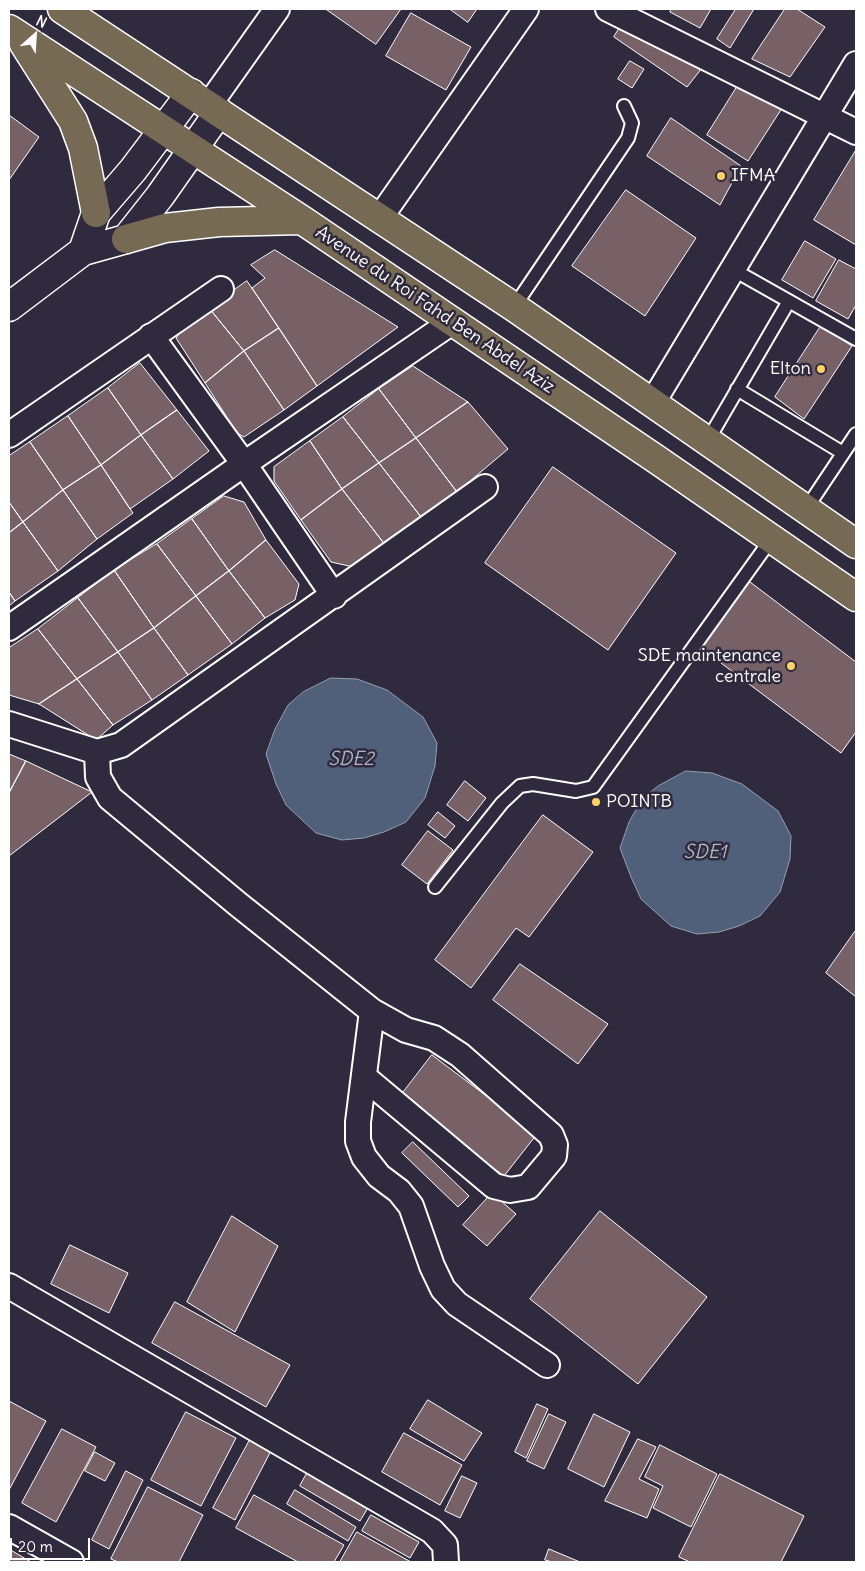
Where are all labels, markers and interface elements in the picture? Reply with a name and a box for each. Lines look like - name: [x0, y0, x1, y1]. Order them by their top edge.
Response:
- north arrow: [10, 10, 60, 60]
- text: N: [33, 11, 50, 32]
- place label: IFMA: [731, 165, 775, 187]
- marker: IFMA: [715, 170, 727, 182]
- street label: Avenue du Roi Fahd Ben Abdel Aziz: [311, 222, 559, 398]
- place label: Elton: [770, 358, 811, 380]
- marker: Elton: [815, 363, 827, 375]
- place label: SDE maintenance centrale: [638, 645, 781, 688]
- marker: SDE maintenance centrale: [785, 660, 797, 672]
- water label: SDE2: [328, 749, 374, 771]
- place label: POINTB: [606, 791, 672, 813]
- marker: POINTB: [590, 796, 602, 808]
- water label: SDE1: [684, 842, 726, 864]
- scale bar: [12, 1528, 92, 1560]
- text: 20 m: [18, 1537, 53, 1556]

